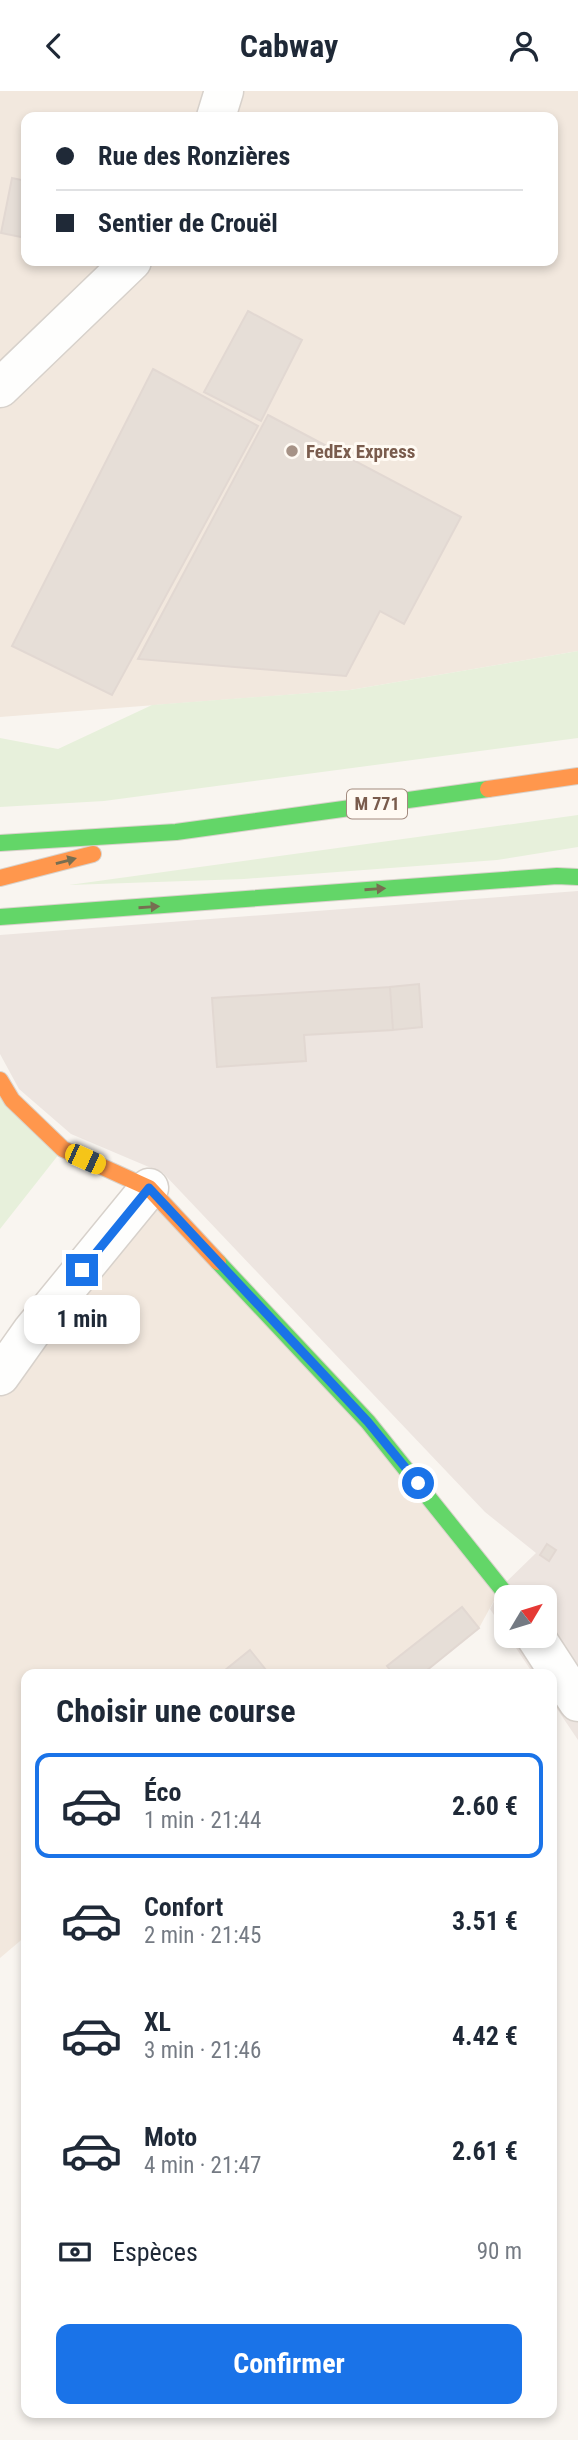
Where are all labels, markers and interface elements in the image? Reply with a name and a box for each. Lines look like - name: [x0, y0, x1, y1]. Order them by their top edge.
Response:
- icon: back: [35, 27, 73, 65]
- text: Cabway: [240, 27, 338, 65]
- icon: person: [505, 27, 543, 65]
- text: Rue des Ronzières: [98, 141, 290, 171]
- text: Sentier de Crouël: [98, 208, 278, 238]
- place label: FedEx Express: [306, 440, 415, 463]
- marker: FedEx Express: [284, 443, 300, 459]
- road number: M 771: [347, 789, 407, 819]
- one-way arrow: [55, 855, 77, 866]
- one-way arrow: [365, 883, 387, 894]
- one-way arrow: [138, 901, 160, 912]
- car: [62, 1141, 109, 1177]
- route end: [66, 1254, 98, 1286]
- callout: 1 min: [24, 1295, 140, 1343]
- text: 1 min: [56, 1306, 108, 1333]
- route start: [402, 1467, 434, 1499]
- north arrow: [494, 1585, 556, 1649]
- map controls: [494, 1585, 557, 1648]
- text: Choisir une course: [56, 1692, 296, 1730]
- icon: car: [60, 1774, 123, 1837]
- text: Éco: [144, 1777, 181, 1807]
- text: 2.60 €: [452, 1791, 518, 1821]
- text: 1 min · 21:44: [144, 1807, 261, 1834]
- icon: car: [60, 1889, 123, 1952]
- text: Confort: [144, 1892, 223, 1922]
- text: 3.51 €: [452, 1906, 518, 1936]
- text: 2 min · 21:45: [144, 1922, 261, 1949]
- icon: car: [60, 2004, 123, 2067]
- text: XL: [144, 2007, 171, 2037]
- text: 4.42 €: [452, 2021, 518, 2051]
- text: 3 min · 21:46: [144, 2037, 261, 2064]
- icon: car: [60, 2119, 123, 2182]
- text: Moto: [144, 2122, 197, 2152]
- text: 2.61 €: [452, 2136, 518, 2166]
- text: 4 min · 21:47: [144, 2152, 261, 2179]
- icon: cash: [56, 2233, 94, 2271]
- text: Espèces: [112, 2237, 198, 2267]
- text: 90 m: [477, 2238, 522, 2265]
- button: Confirmer: [56, 2324, 522, 2404]

